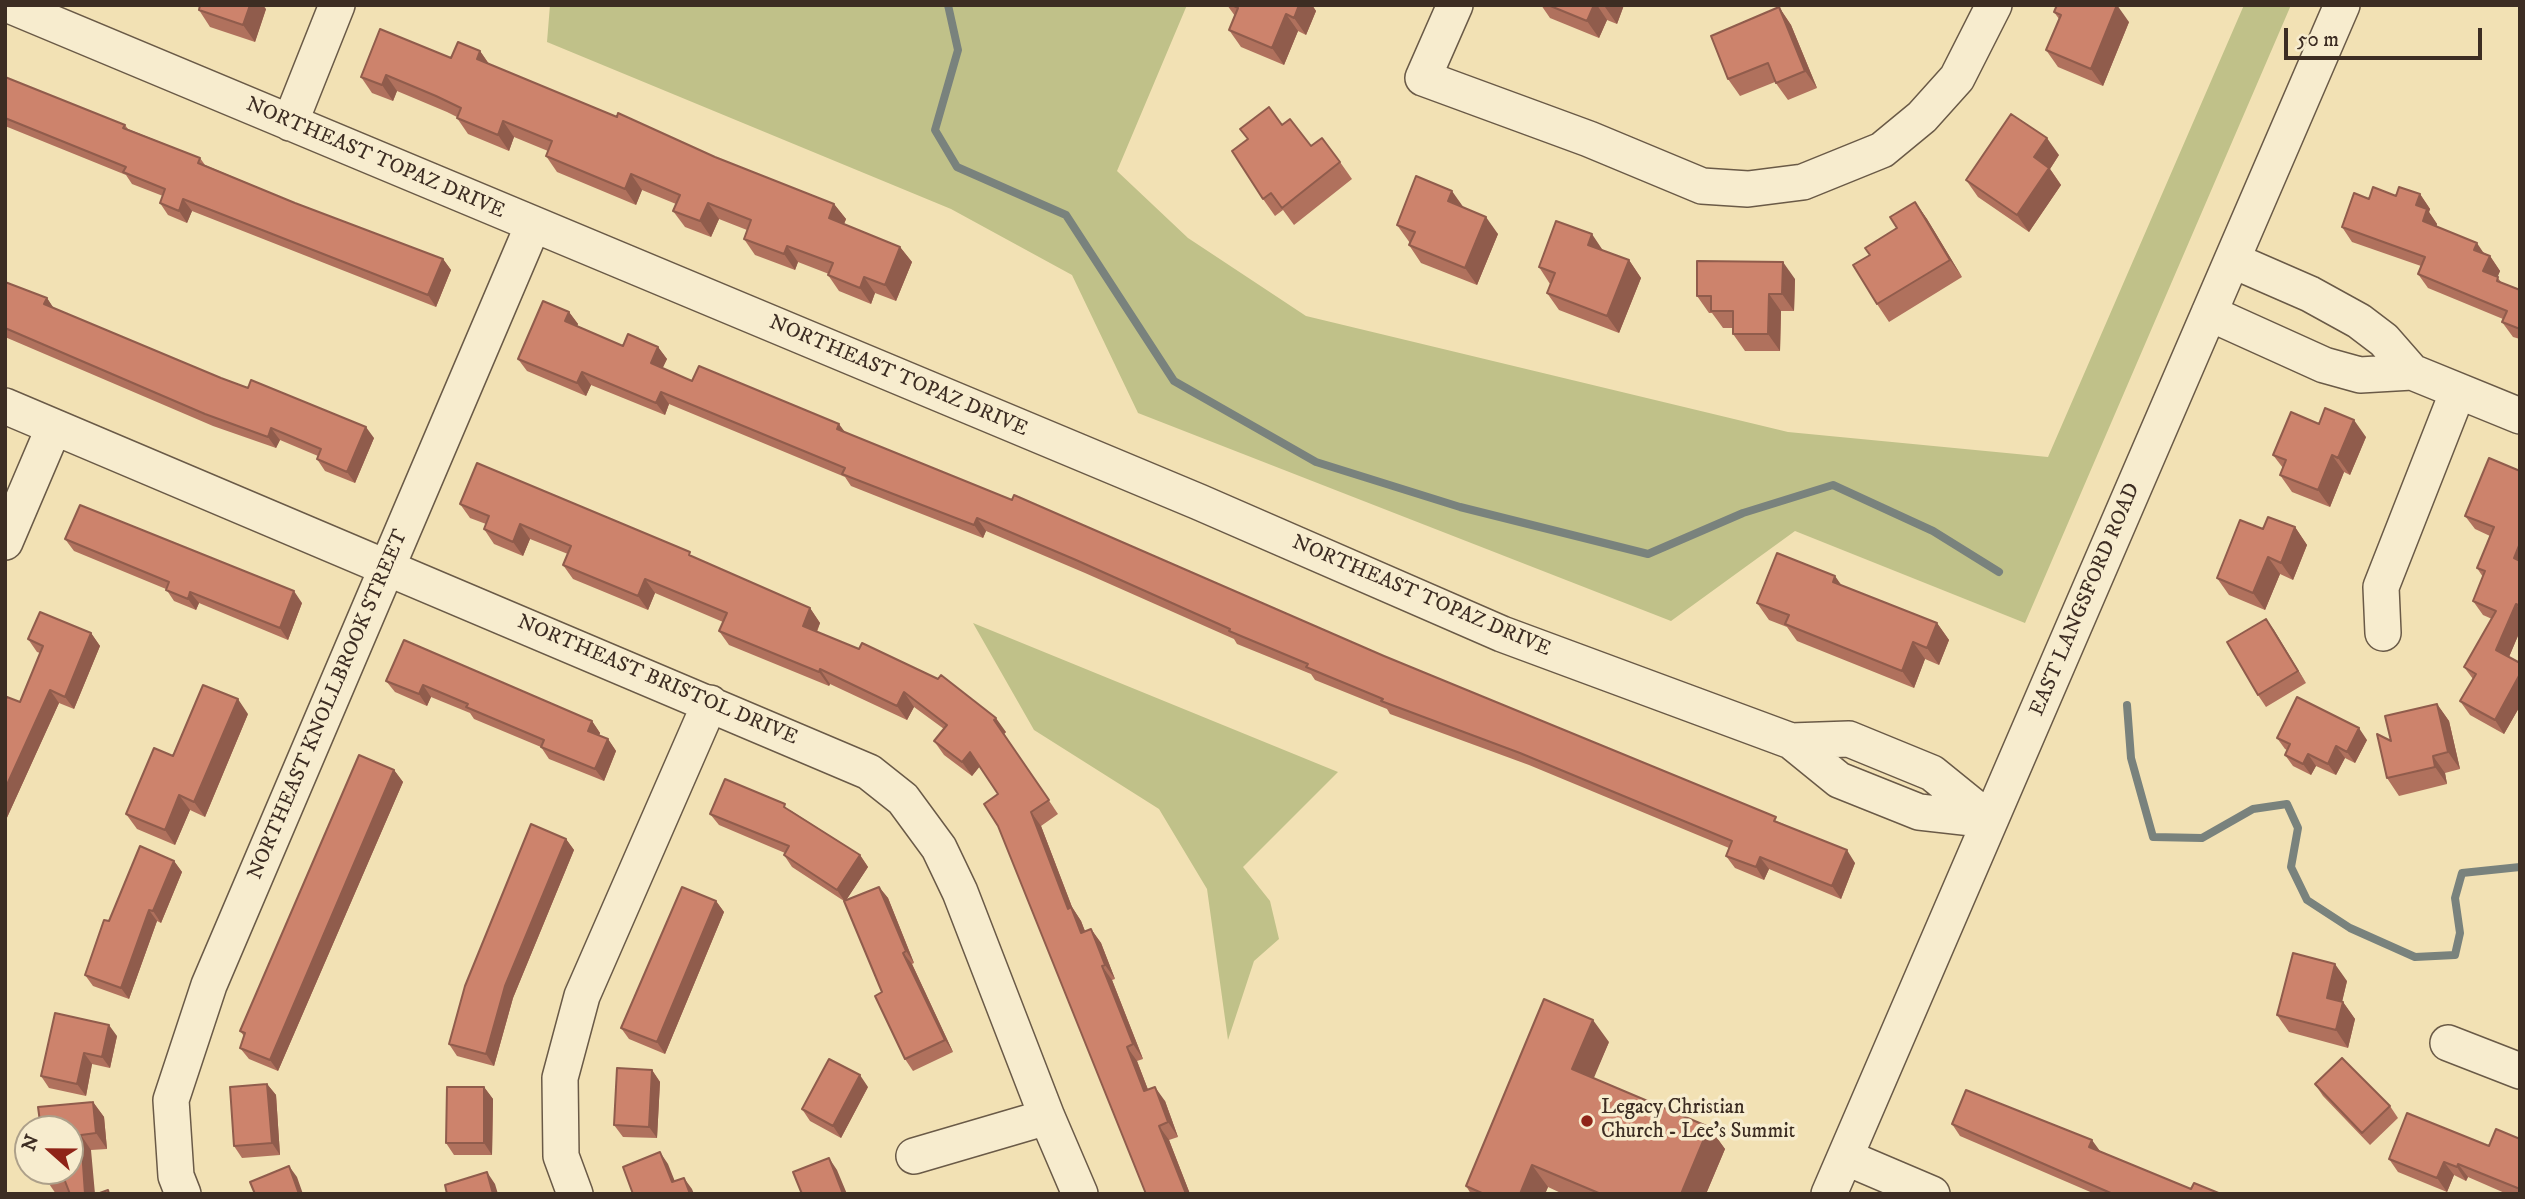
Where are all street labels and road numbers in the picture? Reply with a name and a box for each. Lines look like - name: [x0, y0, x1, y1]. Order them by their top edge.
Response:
- street label: NORTHEAST TOPAZ DRIVE: [242, 93, 508, 225]
- street label: NORTHEAST TOPAZ DRIVE: [765, 311, 1031, 443]
- street label: EAST LANGSFORD ROAD: [2025, 480, 2147, 720]
- street label: NORTHEAST KNOLLBROOK STREET: [244, 526, 414, 884]
- street label: NORTHEAST TOPAZ DRIVE: [1288, 531, 1554, 663]
- street label: NORTHEAST BRISTOL DRIVE: [513, 610, 801, 752]

